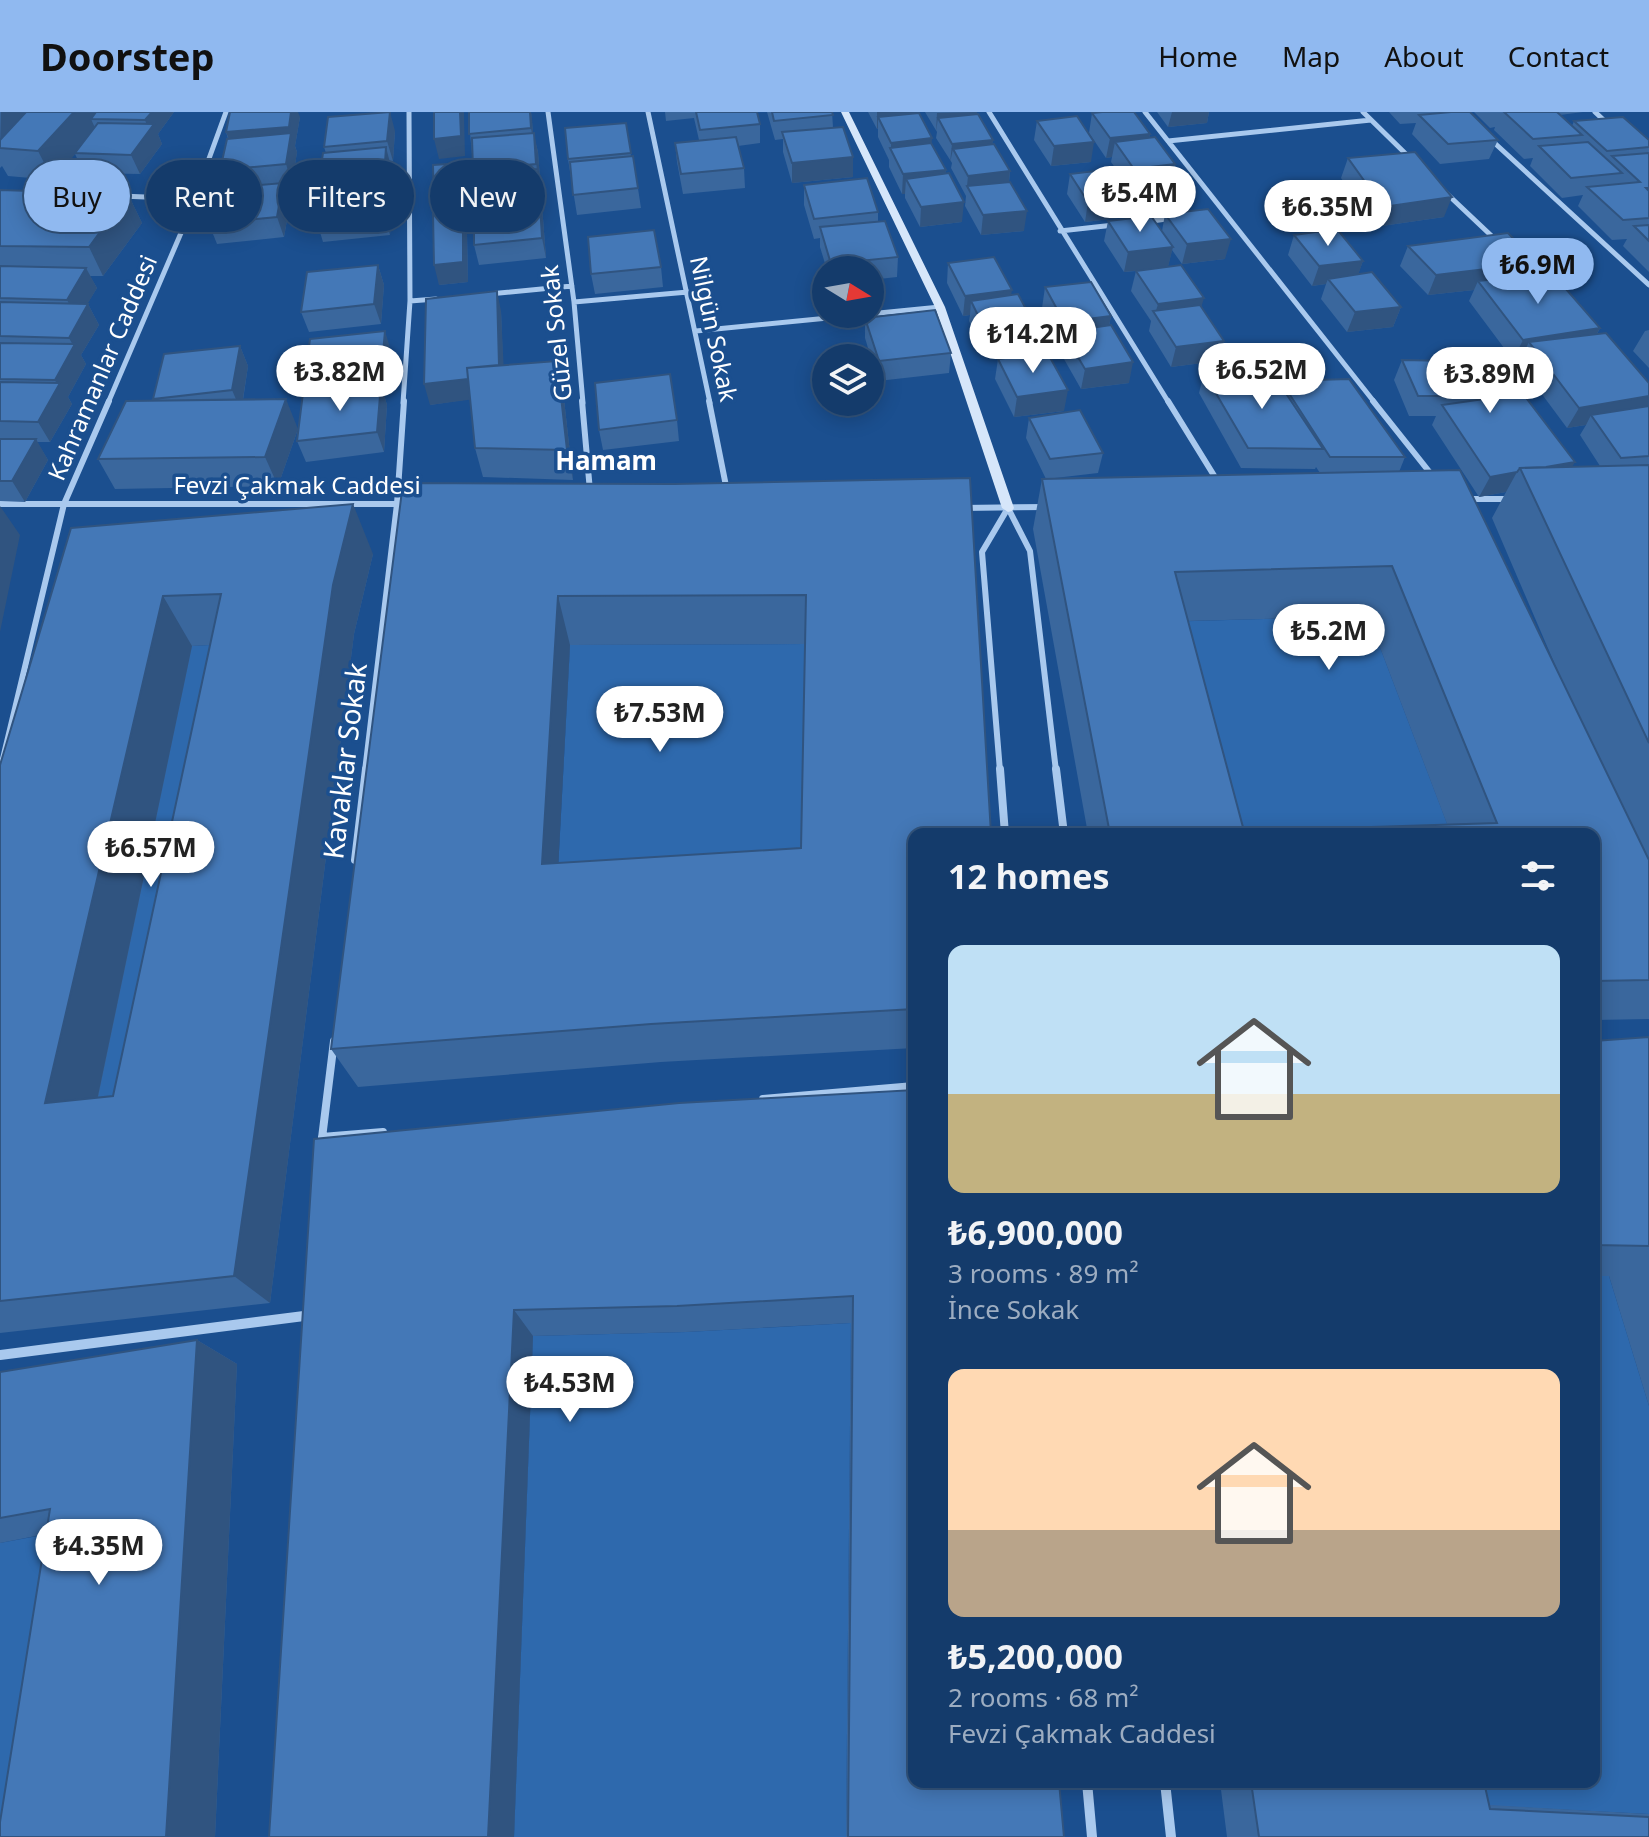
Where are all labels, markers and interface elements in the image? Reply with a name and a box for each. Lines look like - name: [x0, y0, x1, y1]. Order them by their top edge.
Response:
- text: Doorstep: [40, 30, 215, 82]
- text: Home: [1158, 37, 1238, 75]
- text: Map: [1282, 37, 1340, 75]
- text: About: [1384, 37, 1464, 75]
- text: Contact: [1508, 37, 1609, 75]
- chip: Buy: [24, 160, 130, 232]
- chip: Rent: [146, 160, 262, 232]
- chip: Filters: [278, 160, 414, 232]
- chip: New: [430, 160, 545, 232]
- pin: ₺5.4M: [1084, 166, 1196, 234]
- text: ₺5.4M: [1102, 174, 1178, 210]
- pin: ₺6.35M: [1263, 180, 1393, 248]
- text: ₺6.35M: [1282, 188, 1374, 224]
- pin: ₺6.9M: [1482, 238, 1594, 306]
- text: ₺6.9M: [1500, 246, 1576, 282]
- street label: Kahramanlar Caddesi: [39, 250, 164, 485]
- street label: Nilgün Sokak: [683, 253, 746, 405]
- north arrow: [812, 256, 884, 328]
- map controls: [812, 256, 884, 416]
- street label: Güzel Sokak: [532, 263, 579, 403]
- pin: ₺14.2M: [968, 307, 1098, 375]
- text: ₺14.2M: [987, 315, 1079, 351]
- pin: ₺6.52M: [1197, 343, 1327, 411]
- button: layers: [812, 344, 884, 416]
- pin: ₺3.82M: [275, 345, 405, 413]
- pin: ₺3.89M: [1425, 347, 1555, 415]
- text: ₺6.52M: [1216, 351, 1308, 387]
- text: ₺3.82M: [294, 353, 386, 389]
- text: ₺3.89M: [1444, 355, 1536, 391]
- district label: Hamam: [555, 442, 657, 478]
- street label: Fevzi Çakmak Caddesi: [173, 468, 421, 501]
- pin: ₺5.2M: [1273, 604, 1385, 672]
- text: ₺5.2M: [1291, 612, 1367, 648]
- street label: Kavaklar Sokak: [313, 660, 375, 861]
- pin: ₺7.53M: [595, 686, 725, 754]
- text: ₺7.53M: [614, 694, 706, 730]
- pin: ₺6.57M: [86, 821, 216, 889]
- text: ₺6.57M: [105, 829, 197, 865]
- text: 12 homes: [948, 853, 1110, 899]
- icon: filters: [1516, 854, 1560, 898]
- icon: home: [1182, 997, 1326, 1141]
- text: ₺6,900,000: [948, 1209, 1123, 1255]
- text: 3 rooms · 89 m²: [948, 1255, 1138, 1291]
- text: İnce Sokak: [948, 1291, 1079, 1327]
- pin: ₺4.53M: [505, 1356, 635, 1424]
- text: ₺4.53M: [524, 1364, 616, 1400]
- icon: home: [1182, 1421, 1326, 1565]
- pin: ₺4.35M: [34, 1519, 164, 1587]
- text: ₺4.35M: [53, 1527, 145, 1563]
- text: ₺5,200,000: [948, 1633, 1123, 1679]
- text: 2 rooms · 68 m²: [948, 1679, 1138, 1715]
- text: Fevzi Çakmak Caddesi: [948, 1715, 1216, 1751]

